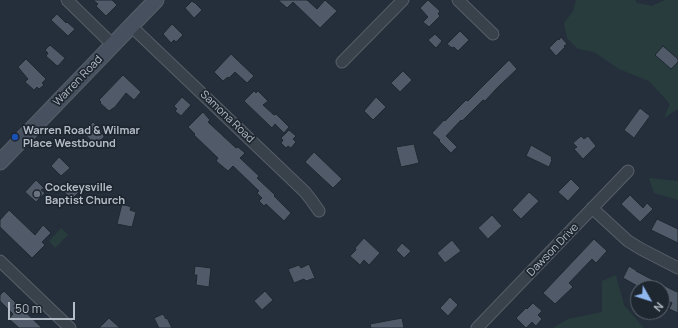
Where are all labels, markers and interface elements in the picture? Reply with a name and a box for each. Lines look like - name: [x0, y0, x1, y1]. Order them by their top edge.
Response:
- street label: Warren Road: [51, 53, 105, 109]
- street label: Samona Road: [197, 88, 257, 146]
- place label: Warren Road & Wilmar Place Westbound: [23, 124, 140, 150]
- marker: Warren Road & Wilmar Place Westbound: [10, 132, 20, 142]
- place label: Cockeysville Baptist Church: [45, 181, 125, 207]
- marker: Cockeysville Baptist Church: [32, 189, 42, 199]
- street label: Dawson Drive: [525, 221, 581, 279]
- north arrow: [630, 280, 670, 320]
- scale bar: [10, 294, 77, 320]
- text: N: [651, 299, 667, 315]
- text: 50 m: [15, 300, 42, 317]

